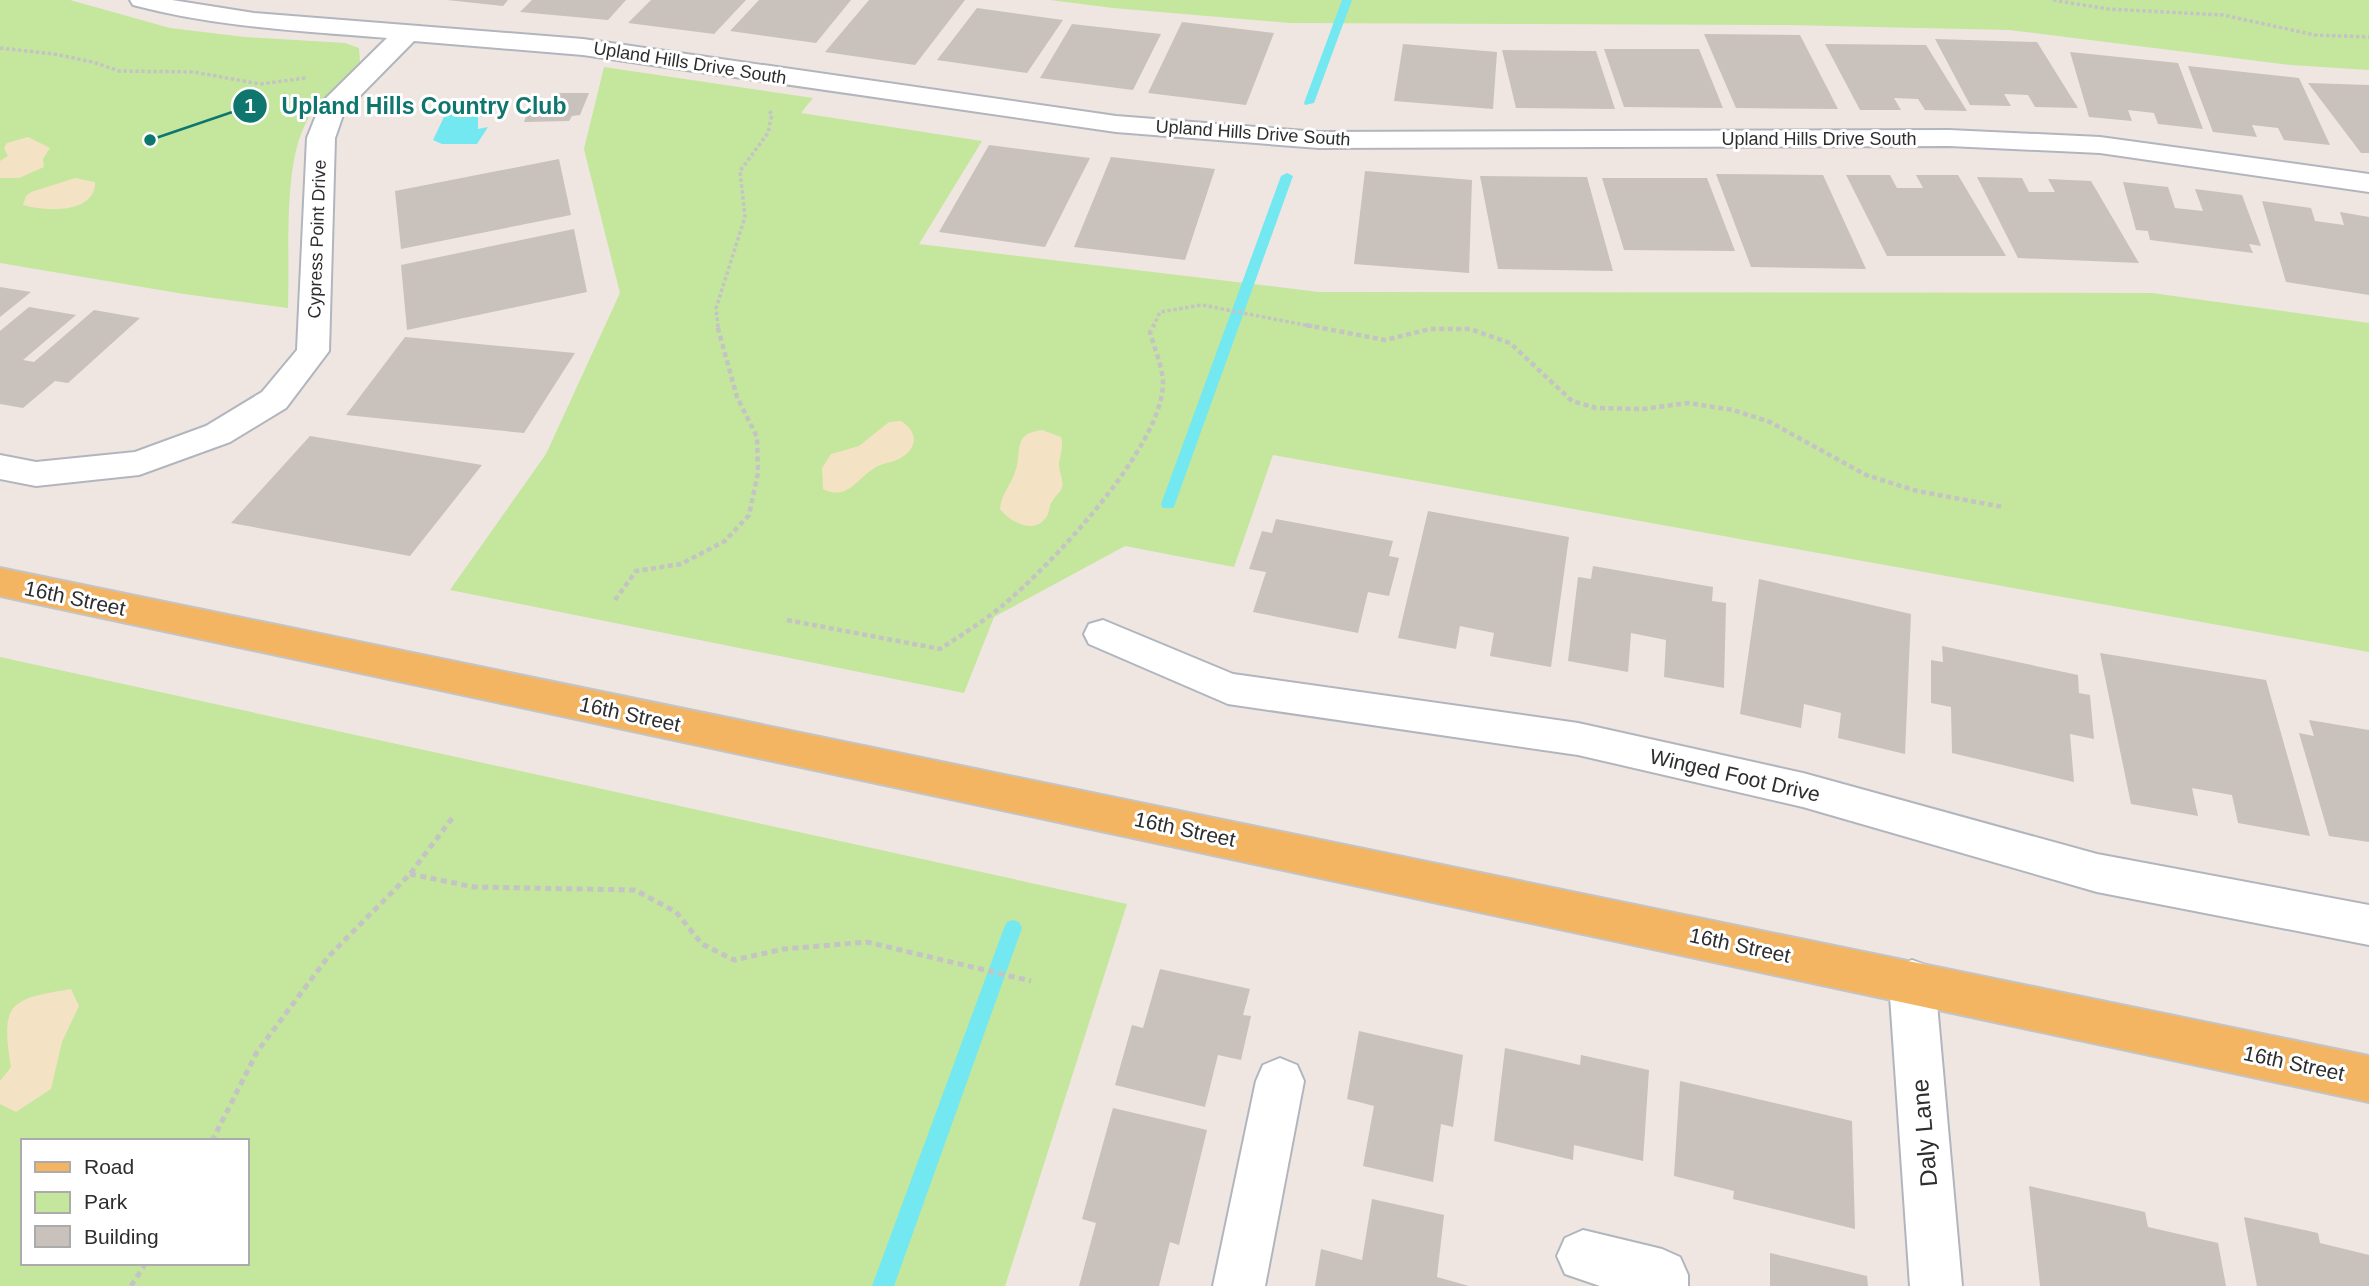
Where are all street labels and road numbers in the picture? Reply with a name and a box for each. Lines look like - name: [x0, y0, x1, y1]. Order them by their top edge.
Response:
- street label: Upland Hills Drive South: [592, 38, 788, 88]
- street label: Upland Hills Drive South: [1155, 116, 1351, 150]
- street label: Upland Hills Drive South: [1721, 129, 1917, 149]
- street label: Cypress Point Drive: [304, 159, 330, 319]
- street label: 16th Street: [22, 576, 128, 620]
- street label: 16th Street: [577, 692, 683, 736]
- street label: Winged Foot Drive: [1648, 744, 1822, 806]
- street label: 16th Street: [1132, 807, 1238, 851]
- street label: 16th Street: [1687, 923, 1793, 967]
- street label: 16th Street: [2241, 1041, 2347, 1085]
- street label: Daly Lane: [1906, 1078, 1942, 1188]

